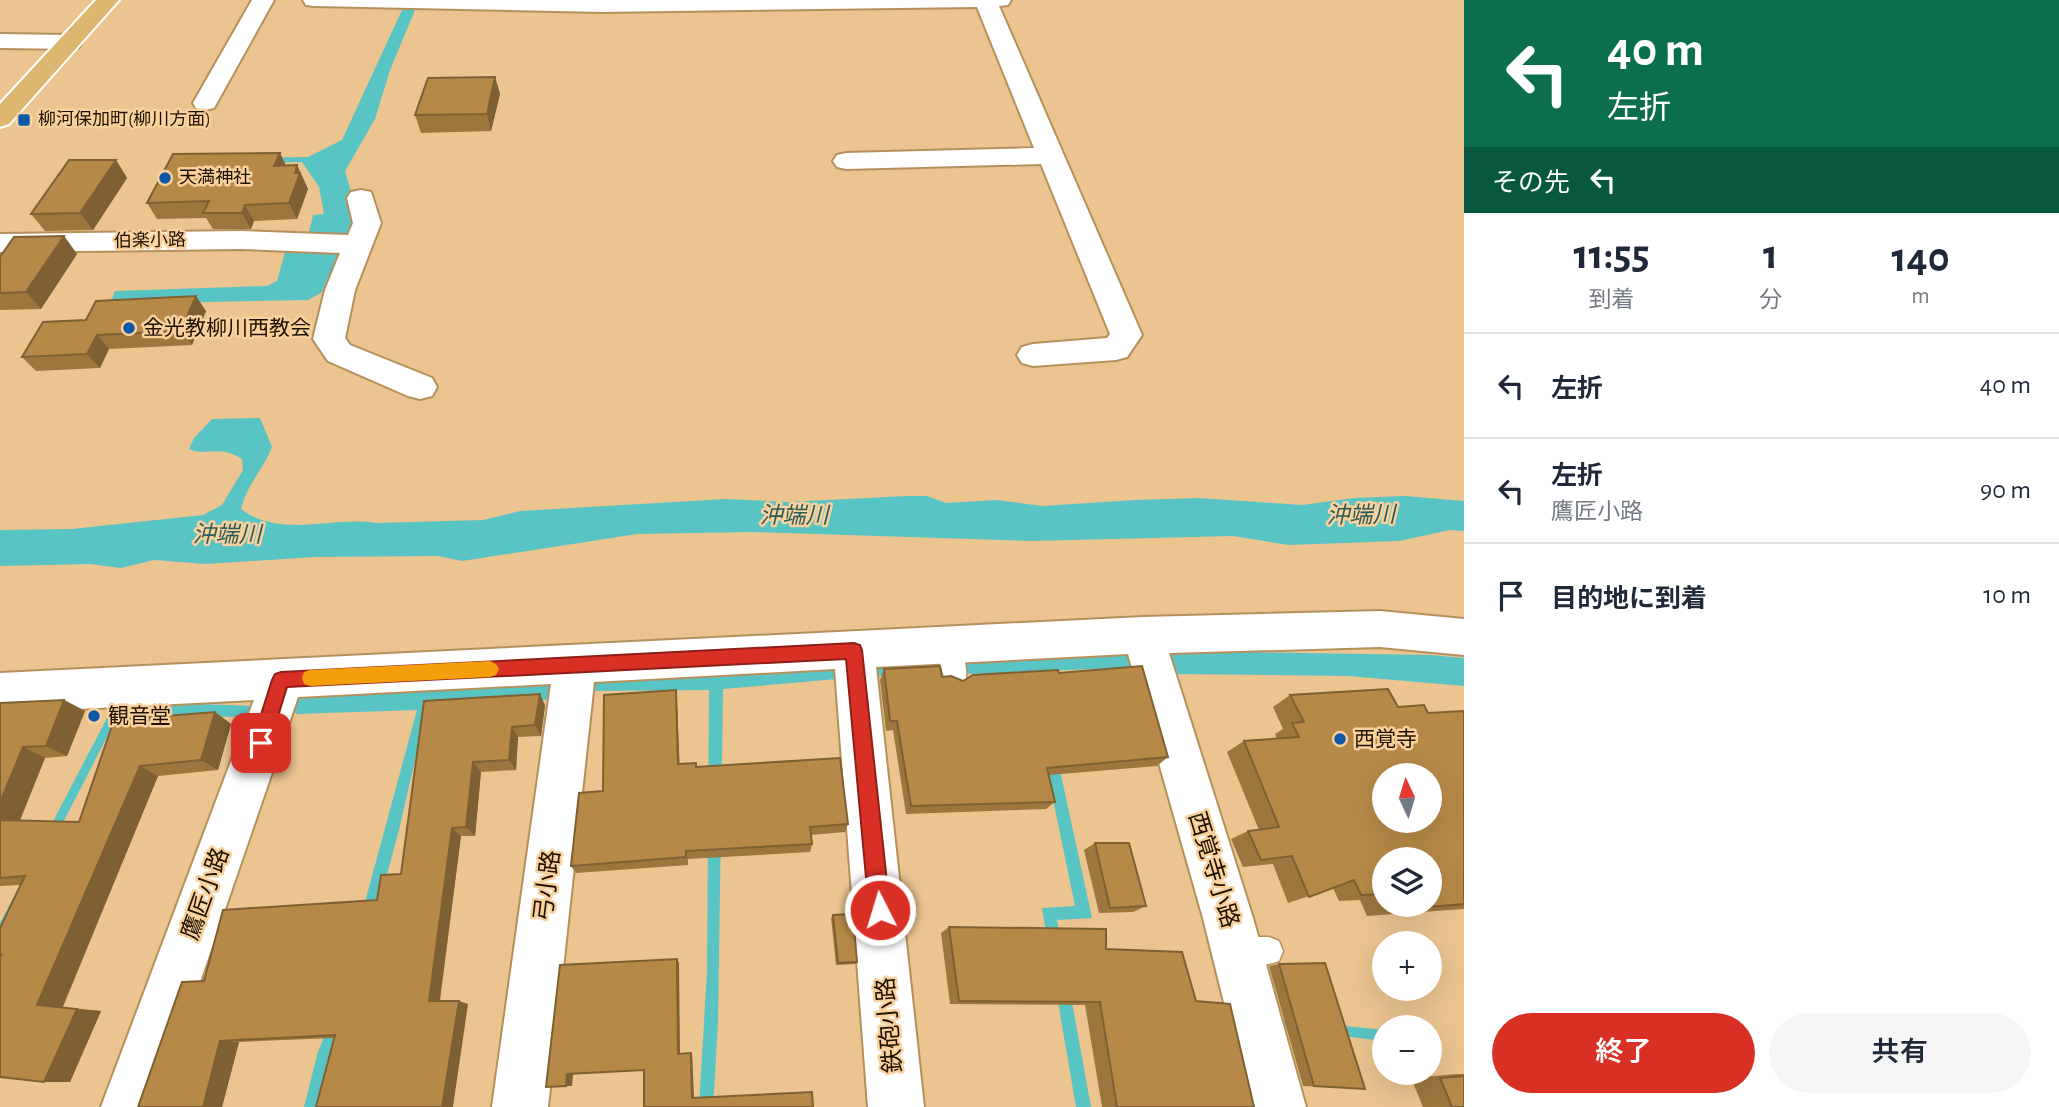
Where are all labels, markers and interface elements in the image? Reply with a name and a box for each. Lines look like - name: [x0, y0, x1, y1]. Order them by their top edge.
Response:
- text: 40 m: [1607, 26, 1704, 75]
- icon: left: [1492, 28, 1583, 119]
- text: 左折: [1607, 92, 1671, 124]
- place label: 柳河保加町(柳川方面): [38, 110, 211, 129]
- marker: 柳河保加町(柳川方面): [16, 112, 32, 128]
- icon: left: [1584, 161, 1622, 199]
- place label: 天満神社: [179, 168, 251, 187]
- marker: 天満神社: [157, 170, 173, 186]
- text: その先: [1492, 170, 1570, 196]
- street label: 伯楽小路: [114, 229, 186, 251]
- text: 11:55: [1573, 234, 1650, 276]
- text: 1: [1763, 234, 1778, 276]
- text: 140: [1891, 237, 1950, 279]
- text: m: [1911, 285, 1930, 308]
- text: 到着: [1589, 289, 1635, 312]
- text: 分: [1759, 289, 1782, 312]
- place label: 金光教柳川西教会: [143, 317, 311, 339]
- marker: 金光教柳川西教会: [121, 320, 137, 336]
- icon: left: [1492, 367, 1530, 405]
- text: 40 m: [1980, 372, 2031, 398]
- text: 左折: [1551, 376, 1603, 402]
- text: 左折: [1551, 463, 1603, 489]
- icon: left: [1492, 472, 1530, 510]
- text: 90 m: [1980, 477, 2031, 503]
- text: 鷹匠小路: [1551, 501, 1643, 524]
- water label: 沖端川: [1326, 502, 1399, 528]
- water label: 沖端川: [760, 503, 832, 528]
- water label: 沖端川: [193, 522, 265, 547]
- icon: arrive: [1492, 577, 1530, 615]
- text: 10 m: [1983, 582, 2031, 608]
- text: 目的地に到着: [1551, 586, 1707, 612]
- place label: 観音堂: [108, 705, 171, 727]
- marker: 観音堂: [86, 708, 102, 724]
- pin: [231, 713, 291, 773]
- icon: arrive: [242, 724, 280, 762]
- place label: 西覚寺: [1354, 728, 1417, 750]
- marker: 西覚寺: [1332, 731, 1348, 747]
- north arrow: [1372, 763, 1442, 833]
- map controls: [1372, 763, 1442, 1085]
- street label: 西覚寺小路: [1184, 809, 1244, 931]
- street label: 鷹匠小路: [176, 844, 234, 943]
- button: layers: [1372, 847, 1442, 917]
- street label: 弓小路: [530, 849, 564, 923]
- position arrow: [843, 873, 917, 947]
- button: +: [1372, 931, 1442, 1001]
- street label: 鉄砲小路: [872, 976, 906, 1074]
- button: 終了: [1492, 1013, 1755, 1093]
- button: 共有: [1769, 1013, 2031, 1093]
- button: −: [1372, 1015, 1442, 1085]

